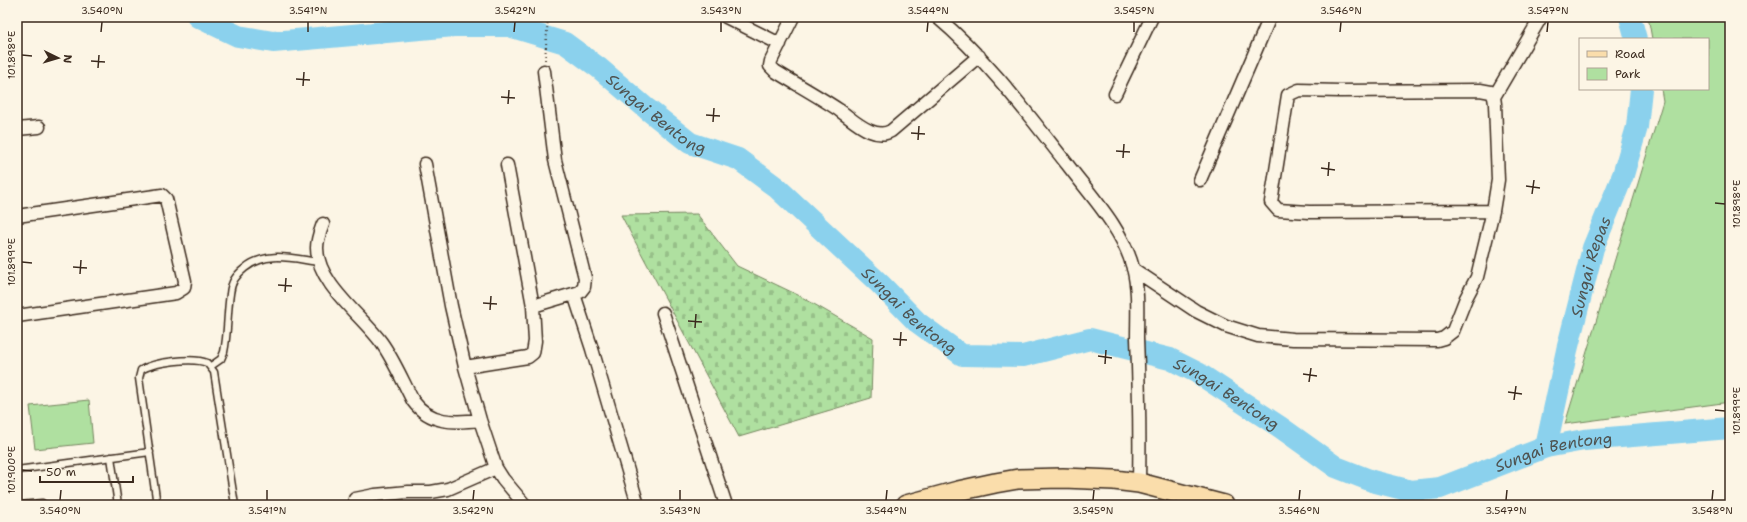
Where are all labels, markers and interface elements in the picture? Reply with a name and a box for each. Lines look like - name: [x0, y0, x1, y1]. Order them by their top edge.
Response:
- text: 3.540°N: [81, 4, 123, 17]
- text: 3.541°N: [289, 4, 327, 17]
- text: 3.542°N: [494, 4, 536, 17]
- text: 3.543°N: [700, 4, 742, 17]
- text: 3.544°N: [907, 4, 949, 17]
- text: 3.545°N: [1114, 4, 1154, 17]
- text: 3.546°N: [1320, 4, 1362, 17]
- text: 3.547°N: [1527, 4, 1569, 17]
- text: 101.898°E: [5, 31, 18, 79]
- north arrow: [38, 38, 78, 78]
- legend: [1579, 38, 1709, 90]
- text: Road: [1615, 46, 1646, 62]
- text: N: [60, 54, 75, 64]
- text: Park: [1615, 66, 1641, 82]
- water label: Sungai Bentong: [602, 68, 709, 158]
- text: 101.898°E: [1730, 180, 1743, 228]
- water label: Sungai Repas: [1565, 213, 1616, 319]
- text: 101.899°E: [5, 238, 18, 286]
- water label: Sungai Bentong: [858, 262, 962, 359]
- water label: Sungai Bentong: [1170, 352, 1284, 434]
- text: 101.899°E: [1730, 387, 1743, 435]
- water label: Sungai Bentong: [1492, 427, 1613, 476]
- text: 101.900°E: [5, 446, 18, 494]
- scale bar: [40, 458, 133, 484]
- text: 50 m: [46, 464, 76, 480]
- text: 3.540°N: [39, 504, 81, 517]
- text: 3.541°N: [248, 504, 286, 517]
- text: 3.542°N: [452, 504, 494, 517]
- text: 3.543°N: [659, 504, 701, 517]
- text: 3.544°N: [865, 504, 907, 517]
- text: 3.545°N: [1073, 504, 1113, 517]
- text: 3.546°N: [1278, 504, 1320, 517]
- text: 3.547°N: [1485, 504, 1527, 517]
- text: 3.548°N: [1691, 504, 1733, 517]

